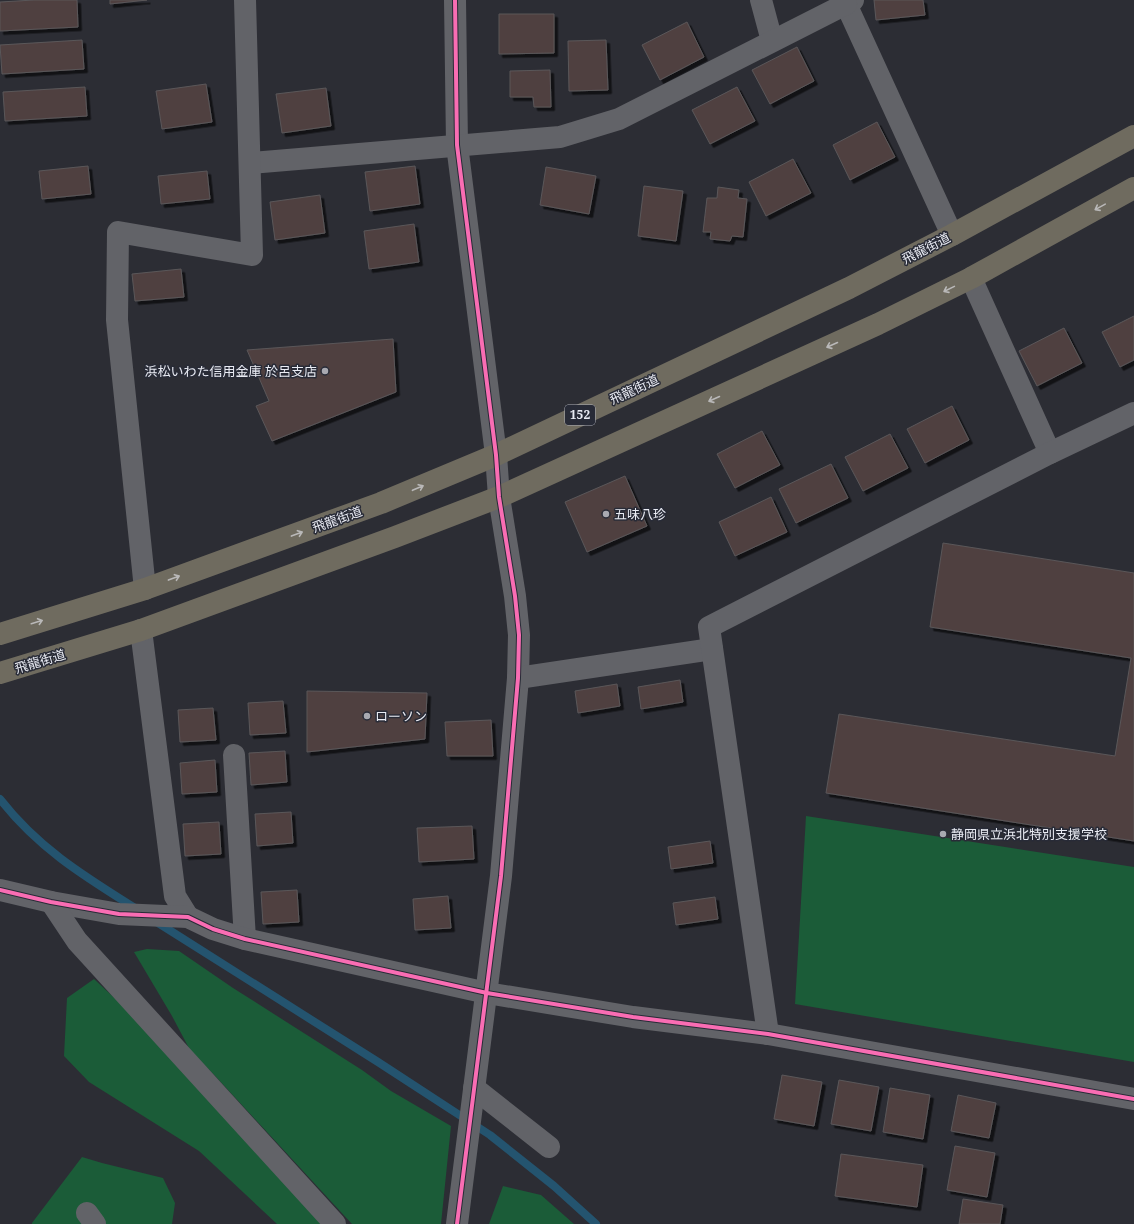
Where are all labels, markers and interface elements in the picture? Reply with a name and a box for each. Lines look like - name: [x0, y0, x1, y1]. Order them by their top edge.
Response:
- one-way arrow: [1094, 203, 1106, 211]
- street label: 飛龍街道: [899, 228, 953, 268]
- one-way arrow: [943, 286, 955, 293]
- one-way arrow: [826, 342, 838, 349]
- place label: 浜松いわた信用金庫 於呂支店: [145, 362, 317, 380]
- marker: 浜松いわた信用金庫 於呂支店: [320, 366, 330, 376]
- street label: 飛龍街道: [607, 370, 661, 408]
- one-way arrow: [708, 396, 720, 403]
- road number: 152: [565, 405, 595, 425]
- one-way arrow: [412, 483, 424, 491]
- street label: 飛龍街道: [309, 502, 365, 536]
- place label: 五味八珍: [614, 505, 666, 523]
- marker: 五味八珍: [601, 509, 611, 519]
- one-way arrow: [290, 529, 302, 537]
- one-way arrow: [168, 574, 181, 581]
- one-way arrow: [31, 618, 44, 625]
- street label: 飛龍街道: [12, 645, 68, 677]
- place label: ローソン: [375, 707, 427, 725]
- marker: ローソン: [362, 711, 372, 721]
- place label: 静岡県立浜北特別支援学校: [951, 825, 1107, 843]
- marker: 静岡県立浜北特別支援学校: [938, 829, 948, 839]

